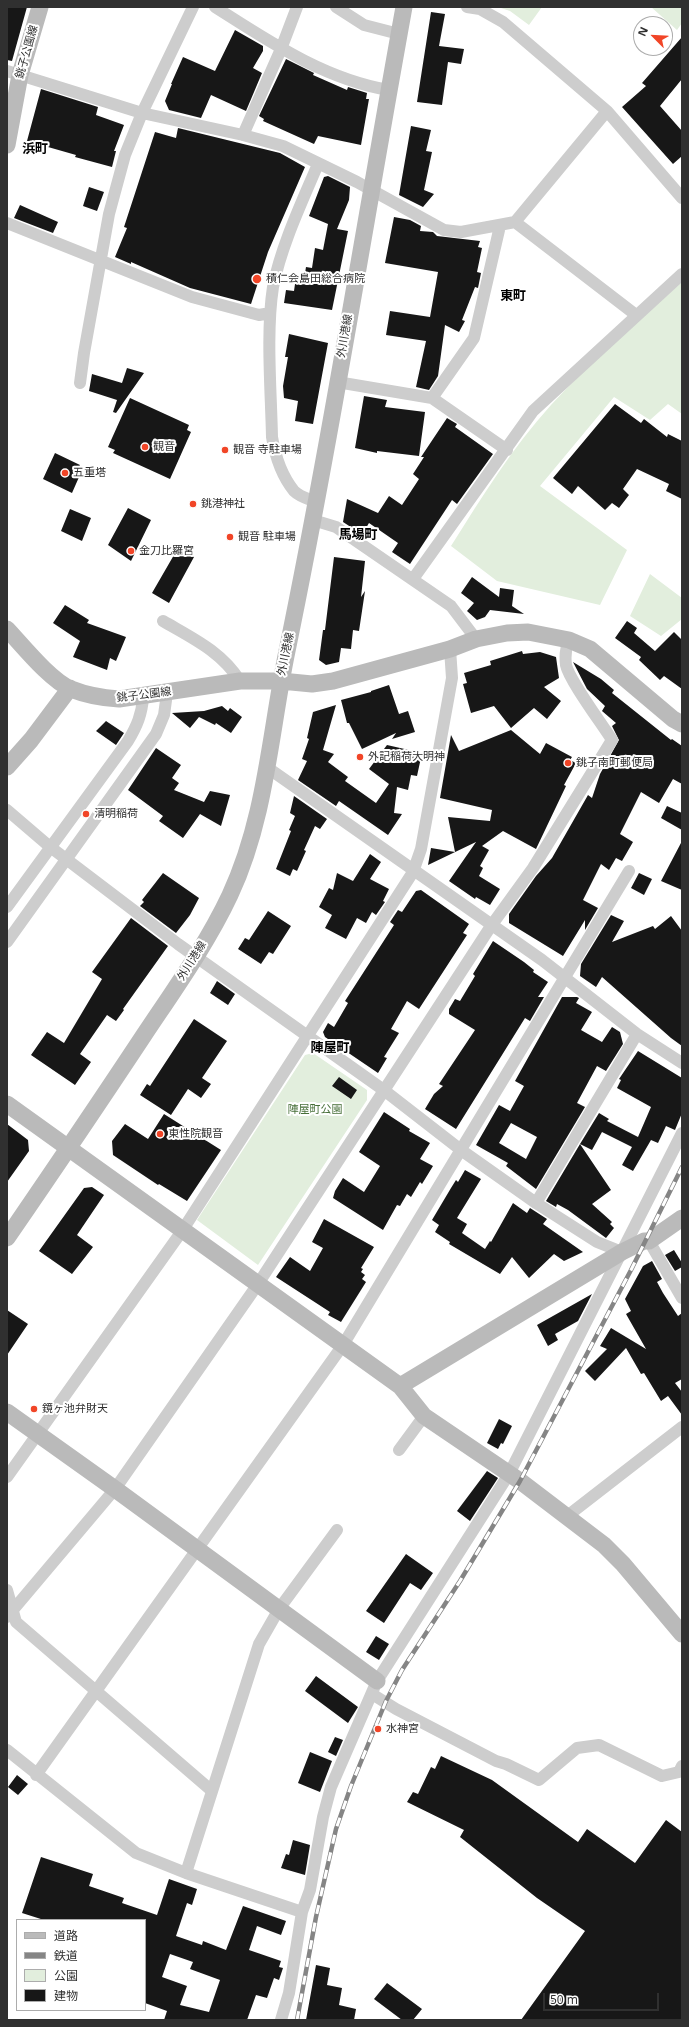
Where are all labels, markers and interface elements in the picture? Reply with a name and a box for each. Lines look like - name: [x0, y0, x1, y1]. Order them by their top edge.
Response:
- north arrow: [633, 16, 673, 56]
- street label: 銚子公園線: [13, 24, 41, 80]
- text: N: [634, 24, 651, 38]
- district label: 浜町: [22, 141, 48, 157]
- place label: 積仁会島田総合病院: [266, 272, 365, 286]
- marker: 積仁会島田総合病院: [251, 273, 263, 285]
- district label: 東町: [500, 288, 526, 304]
- street label: 外川港線: [335, 313, 355, 359]
- place label: 観音: [153, 440, 175, 454]
- marker: 観音: [140, 442, 150, 452]
- place label: 観音 寺駐車場: [233, 443, 302, 457]
- marker: 観音 寺駐車場: [220, 445, 230, 455]
- place label: 五重塔: [73, 466, 106, 480]
- marker: 五重塔: [60, 468, 70, 478]
- place label: 銚港神社: [201, 497, 245, 511]
- marker: 銚港神社: [188, 499, 198, 509]
- district label: 馬場町: [339, 527, 377, 543]
- place label: 観音 駐車場: [238, 530, 296, 544]
- marker: 観音 駐車場: [225, 532, 235, 542]
- place label: 金刀比羅宮: [139, 544, 194, 558]
- marker: 金刀比羅宮: [126, 546, 136, 556]
- street label: 外川港線: [275, 631, 297, 677]
- street label: 銚子公園線: [116, 685, 172, 705]
- place label: 外記稲荷大明神: [368, 750, 445, 764]
- marker: 外記稲荷大明神: [355, 752, 365, 762]
- place label: 銚子南町郵便局: [576, 756, 653, 770]
- marker: 銚子南町郵便局: [563, 758, 573, 768]
- place label: 清明稲荷: [94, 807, 138, 821]
- marker: 清明稲荷: [81, 809, 91, 819]
- street label: 外川港線: [175, 939, 209, 983]
- district label: 陣屋町: [311, 1040, 349, 1056]
- park label: 陣屋町公園: [288, 1103, 342, 1117]
- place label: 東性院観音: [168, 1127, 223, 1141]
- marker: 東性院観音: [155, 1129, 165, 1139]
- place label: 鏡ヶ池弁財天: [42, 1402, 108, 1416]
- marker: 鏡ヶ池弁財天: [29, 1404, 39, 1414]
- place label: 水神宮: [386, 1722, 419, 1736]
- marker: 水神宮: [373, 1724, 383, 1734]
- legend: [16, 1919, 146, 2011]
- text: 道路: [54, 1927, 78, 1944]
- text: 鉄道: [54, 1947, 78, 1964]
- text: 公園: [54, 1967, 78, 1984]
- scale bar: [545, 1985, 661, 2011]
- text: 建物: [54, 1987, 78, 2004]
- text: 50 m: [550, 1991, 578, 2008]

